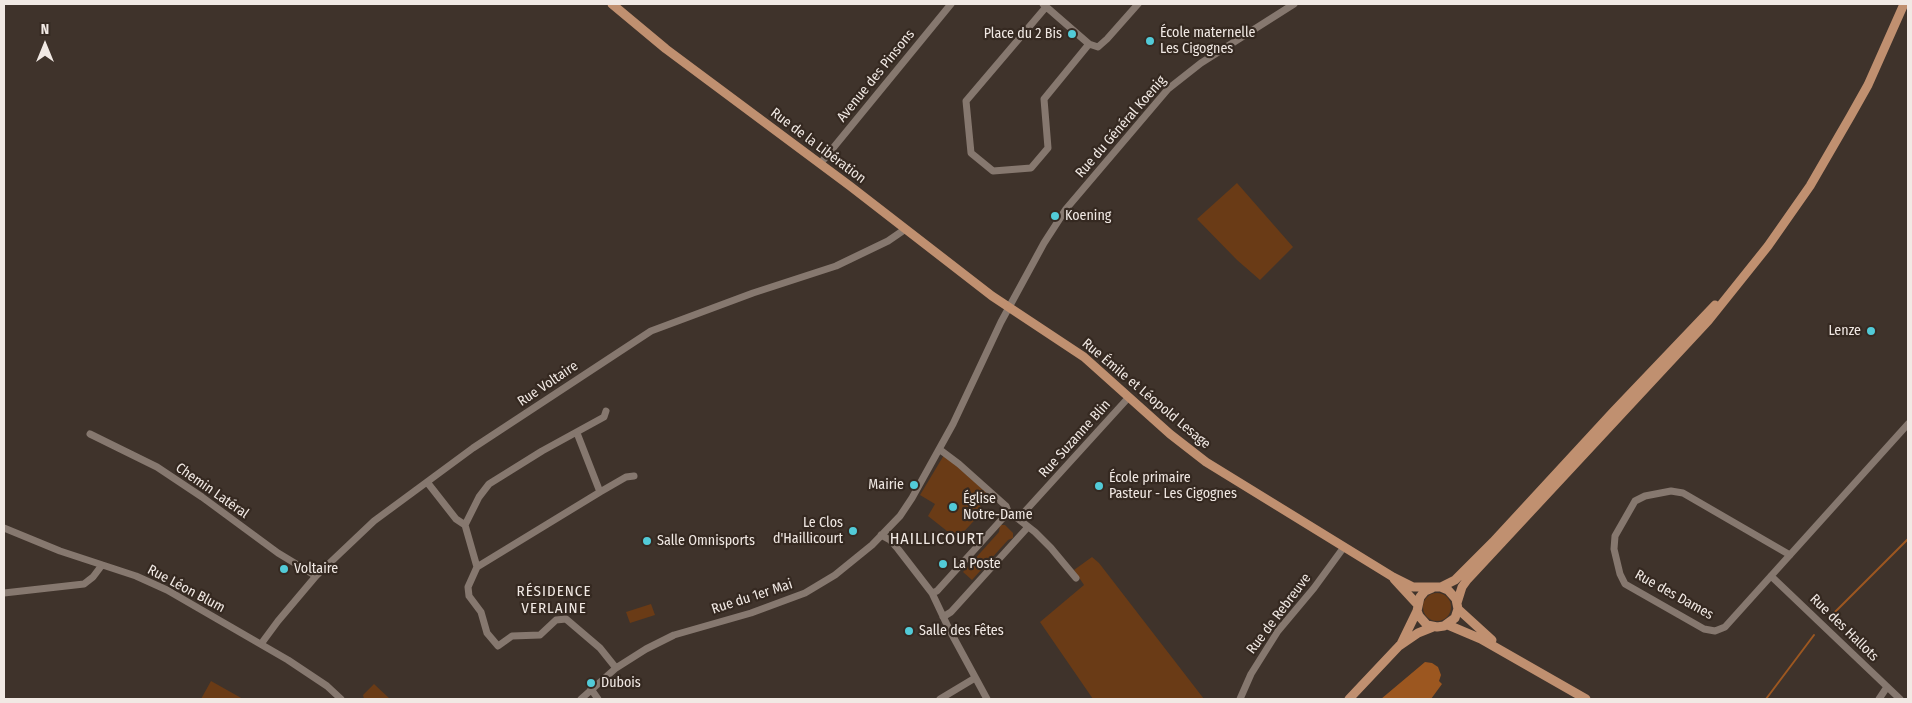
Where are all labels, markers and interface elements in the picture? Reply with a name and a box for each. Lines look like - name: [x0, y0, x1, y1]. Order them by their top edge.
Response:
- north arrow: [20, 20, 70, 70]
- text: N: [41, 21, 49, 38]
- place label: École maternelle Les Cigognes: [1160, 25, 1256, 58]
- street label: Avenue des Pinsons: [834, 26, 918, 126]
- place label: Place du 2 Bis: [984, 26, 1062, 42]
- marker: Place du 2 Bis: [1066, 28, 1078, 40]
- marker: École maternelle Les Cigognes: [1144, 35, 1156, 47]
- street label: Rue du Général Koenig: [1072, 73, 1170, 181]
- street label: Rue de la Libération: [767, 105, 869, 187]
- place label: Koening: [1065, 208, 1111, 224]
- marker: Koening: [1049, 210, 1061, 222]
- place label: Lenze: [1828, 323, 1861, 339]
- marker: Lenze: [1865, 325, 1877, 337]
- street label: Rue Émile et Léopold Lesage: [1078, 335, 1214, 453]
- street label: Rue Voltaire: [515, 358, 581, 410]
- street label: Rue Suzanne Blin: [1036, 397, 1114, 481]
- street label: Chemin Latéral: [172, 460, 252, 522]
- place label: École primaire Pasteur - Les Cigognes: [1109, 470, 1237, 502]
- place label: Mairie: [868, 477, 904, 493]
- marker: Mairie: [908, 479, 920, 491]
- marker: École primaire Pasteur - Les Cigognes: [1093, 480, 1105, 492]
- place label: Église Notre-Dame: [963, 491, 1033, 524]
- marker: Église Notre-Dame: [947, 501, 959, 513]
- place label: Le Clos d'Haillicourt: [773, 515, 843, 548]
- marker: Le Clos d'Haillicourt: [847, 525, 859, 537]
- district label: HAILLICOURT: [888, 530, 986, 550]
- place label: Salle Omnisports: [657, 533, 755, 549]
- marker: Salle Omnisports: [641, 535, 653, 547]
- place label: La Poste: [953, 556, 1001, 572]
- marker: La Poste: [937, 558, 949, 570]
- place label: Voltaire: [294, 561, 338, 577]
- street label: Rue Léon Blum: [144, 562, 228, 616]
- marker: Voltaire: [278, 563, 290, 575]
- street label: Rue des Dames: [1632, 566, 1716, 624]
- street label: Rue de Rebreuve: [1243, 570, 1315, 658]
- street label: Rue du 1er Mai: [709, 576, 795, 618]
- district label: RÉSIDENCE VERLAINE: [515, 583, 593, 618]
- street label: Rue des Hallots: [1806, 591, 1882, 665]
- place label: Salle des Fêtes: [919, 623, 1004, 639]
- marker: Salle des Fêtes: [903, 625, 915, 637]
- place label: Dubois: [601, 675, 641, 691]
- marker: Dubois: [585, 677, 597, 689]

